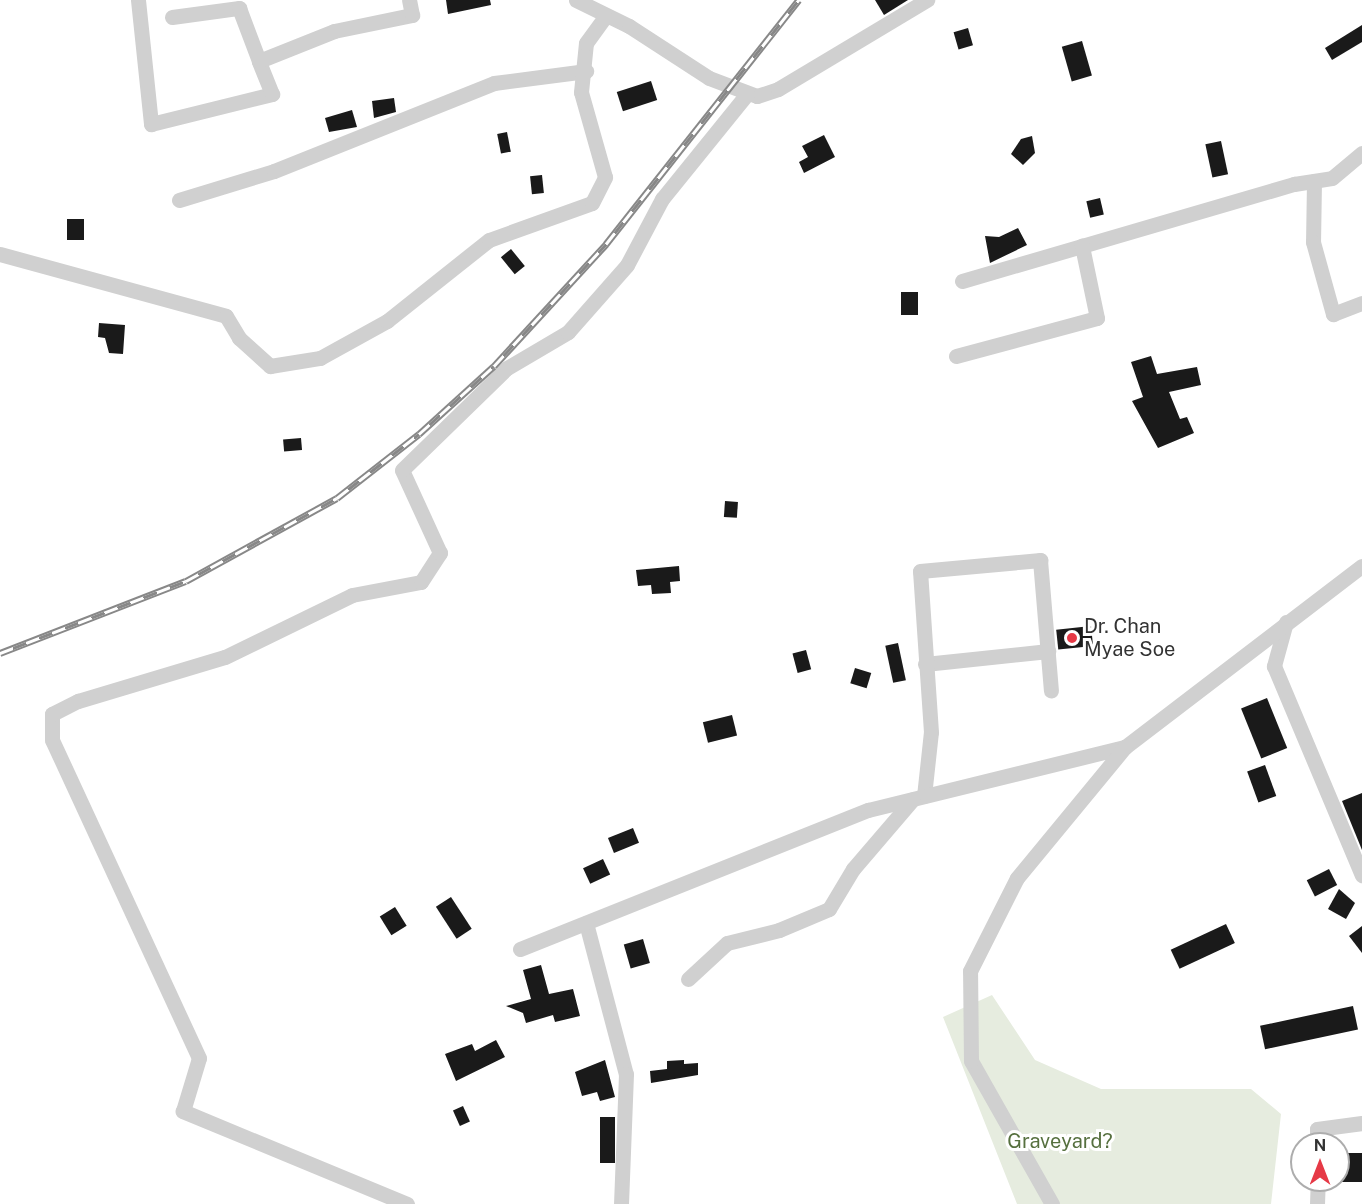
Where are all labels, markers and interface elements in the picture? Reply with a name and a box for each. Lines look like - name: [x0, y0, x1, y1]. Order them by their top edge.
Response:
- place label: Dr. Chan Myae Soe: [1084, 614, 1175, 661]
- marker: Dr. Chan Myae Soe: [1065, 631, 1079, 645]
- park label: Graveyard?: [1007, 1129, 1113, 1153]
- north arrow: [1290, 1132, 1350, 1192]
- text: N: [1314, 1136, 1326, 1155]

